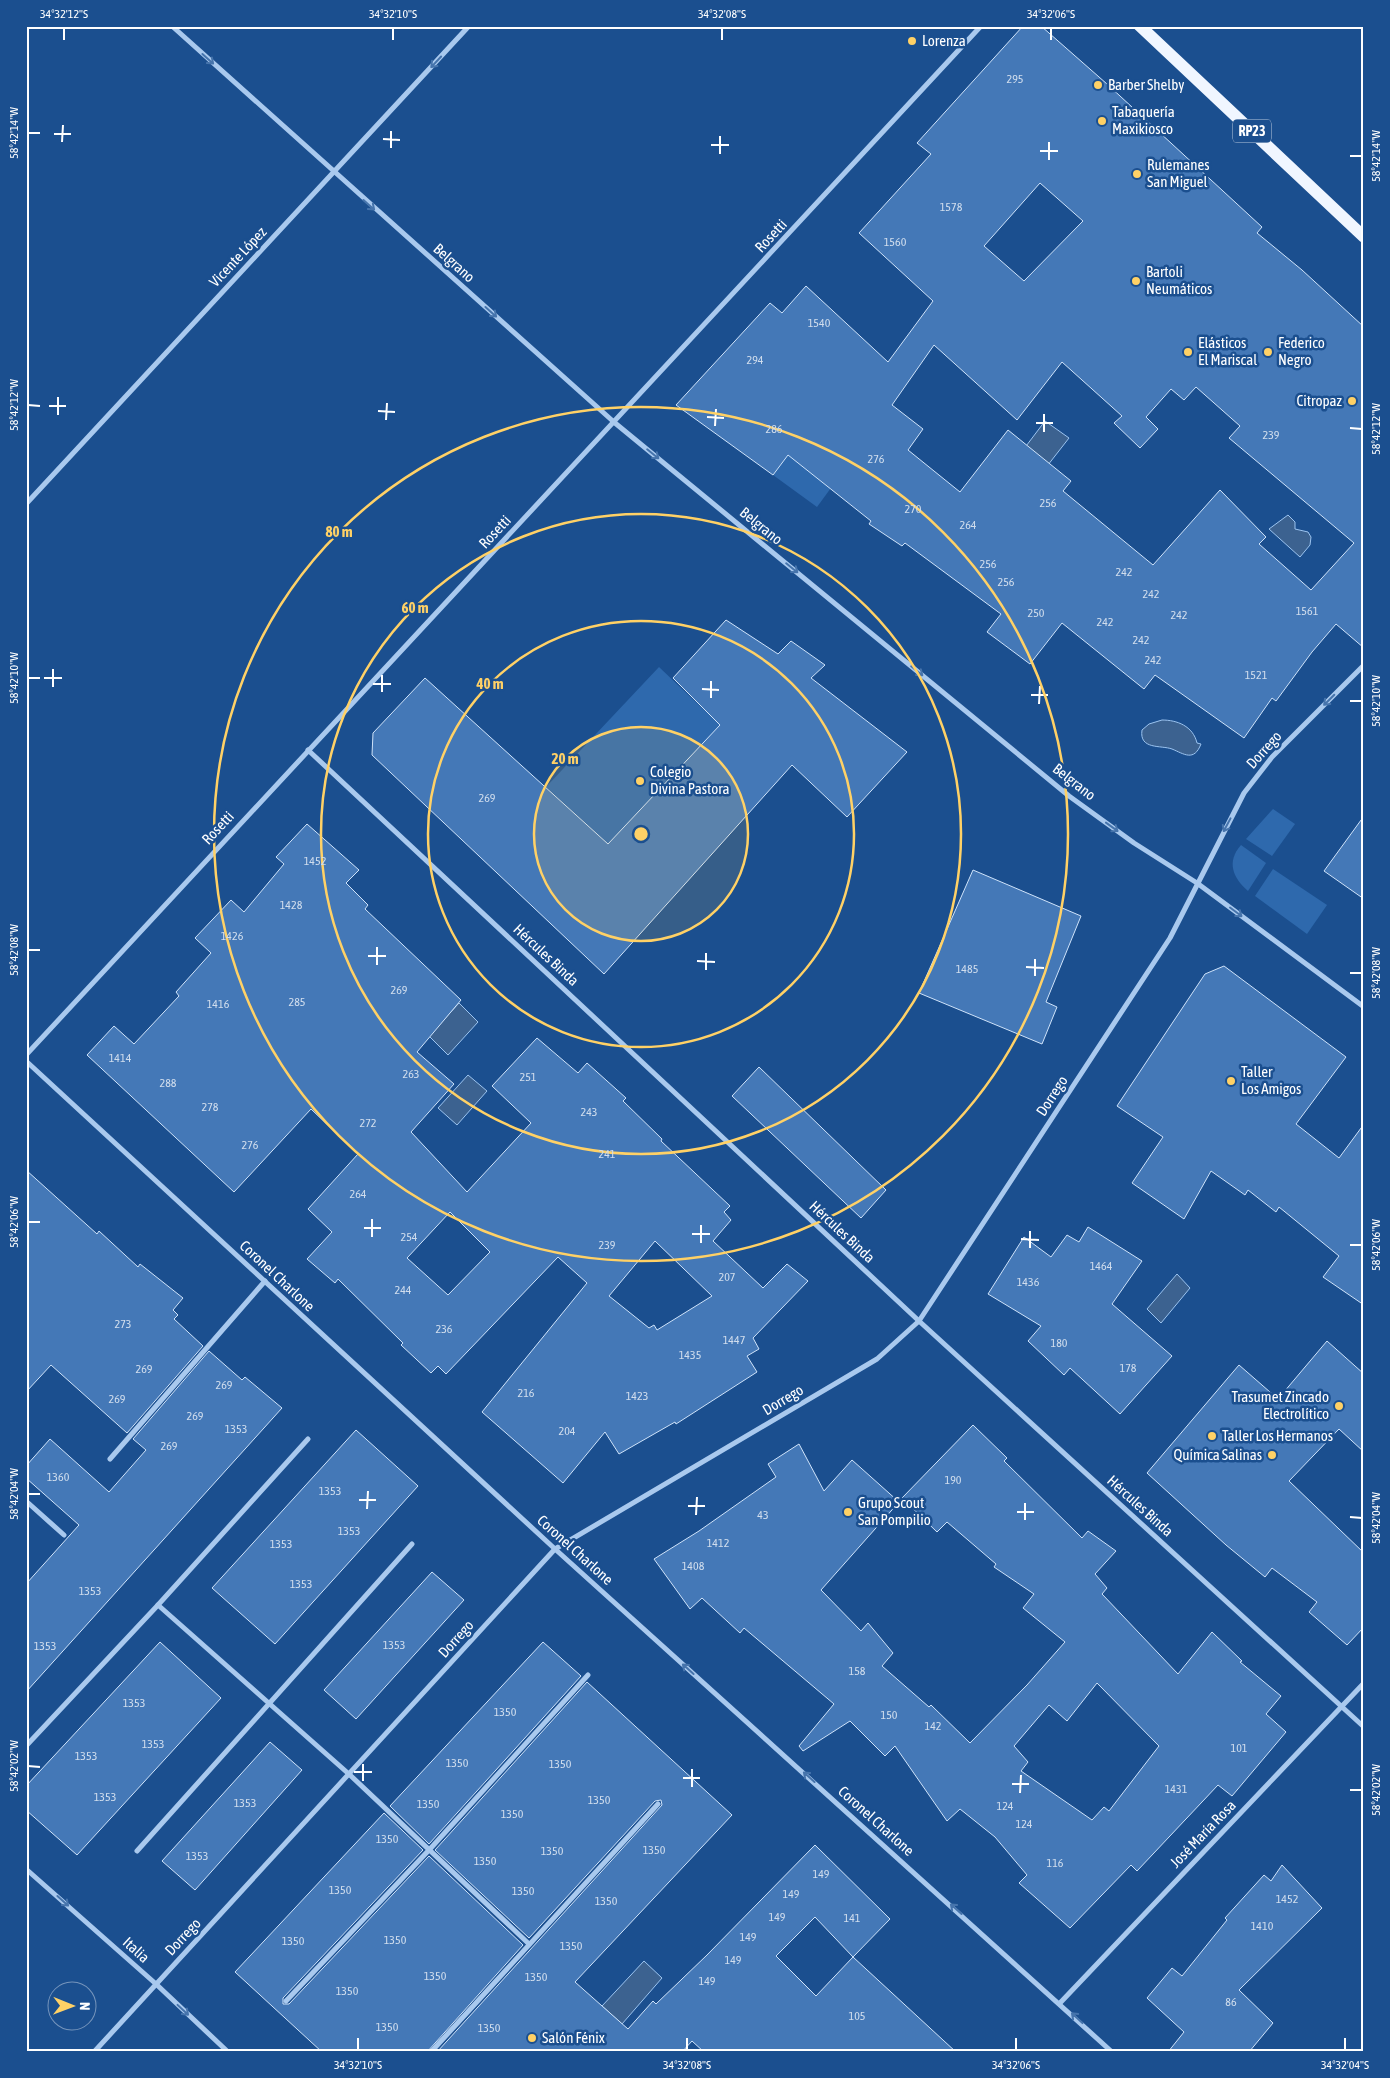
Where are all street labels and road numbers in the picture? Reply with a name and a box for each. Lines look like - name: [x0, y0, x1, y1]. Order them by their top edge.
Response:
- road number: RP23: [1233, 120, 1271, 142]
- street label: Rosetti: [751, 216, 790, 256]
- street label: Vicente López: [206, 223, 270, 290]
- street label: Belgrano: [430, 240, 478, 286]
- street label: Belgrano: [737, 503, 786, 548]
- street label: Rosetti: [475, 512, 514, 552]
- street label: Dorrego: [1242, 728, 1285, 772]
- street label: Belgrano: [1050, 760, 1099, 804]
- street label: Rosetti: [198, 808, 237, 848]
- street label: Hércules Binda: [510, 920, 582, 989]
- street label: Dorrego: [1032, 1073, 1071, 1119]
- street label: Hércules Binda: [806, 1197, 878, 1266]
- street label: Coronel Charlone: [237, 1237, 318, 1315]
- street label: Dorrego: [759, 1381, 806, 1418]
- street label: Hércules Binda: [1104, 1472, 1177, 1540]
- street label: Coronel Charlone: [534, 1511, 617, 1588]
- street label: Dorrego: [434, 1617, 477, 1661]
- street label: Coronel Charlone: [835, 1782, 918, 1859]
- street label: José María Rosa: [1166, 1797, 1239, 1871]
- street label: Dorrego: [161, 1915, 204, 1959]
- street label: Italia: [120, 1933, 153, 1966]

